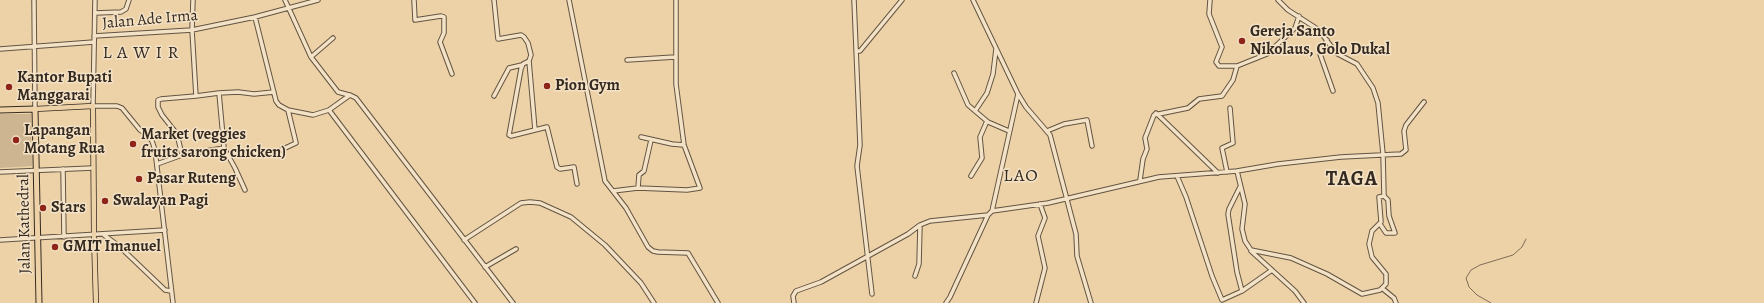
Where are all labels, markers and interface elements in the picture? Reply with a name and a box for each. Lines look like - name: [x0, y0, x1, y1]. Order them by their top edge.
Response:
- street label: Jalan Ade Irma: [101, 6, 199, 34]
- place label: Gereja Santo Nikolaus, Golo Dukal: [1250, 22, 1390, 60]
- marker: Gereja Santo Nikolaus, Golo Dukal: [1237, 36, 1247, 46]
- district label: L A W I R: [102, 43, 180, 65]
- place label: Kantor Bupati Manggarai: [17, 68, 112, 106]
- place label: Pion Gym: [555, 76, 620, 96]
- marker: Pion Gym: [542, 81, 552, 91]
- marker: Kantor Bupati Manggarai: [4, 82, 14, 92]
- place label: Lapangan Motang Rua: [24, 121, 105, 159]
- place label: Market (veggies fruits sarong chicken): [141, 125, 286, 163]
- marker: Lapangan Motang Rua: [11, 135, 21, 145]
- marker: Market (veggies fruits sarong chicken): [128, 139, 138, 149]
- district label: LAO: [1003, 166, 1039, 188]
- district label: TAGA: [1326, 168, 1378, 192]
- place label: Pasar Ruteng: [147, 169, 236, 189]
- street label: Jalan Kathedral: [15, 174, 35, 274]
- marker: Pasar Ruteng: [134, 174, 144, 184]
- place label: Swalayan Pagi: [113, 191, 208, 211]
- marker: Swalayan Pagi: [100, 196, 110, 206]
- place label: Stars: [51, 198, 86, 218]
- marker: Stars: [38, 203, 48, 213]
- place label: GMIT Imanuel: [63, 237, 161, 257]
- marker: GMIT Imanuel: [50, 242, 60, 252]

